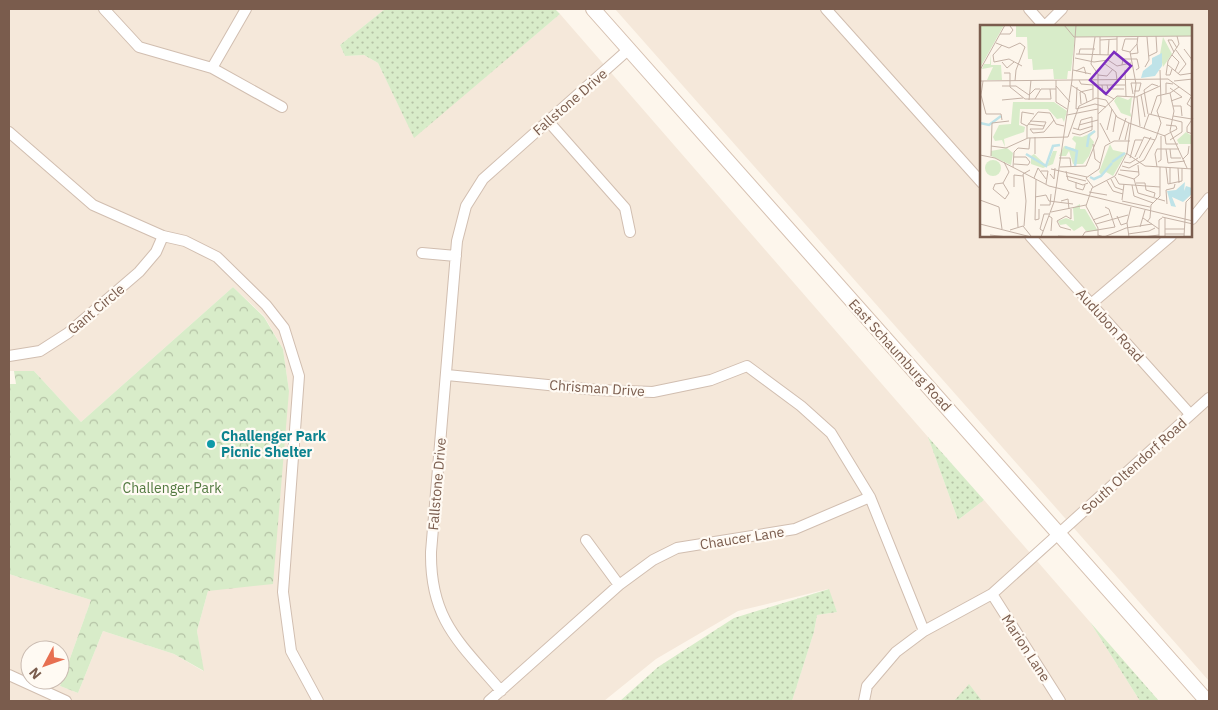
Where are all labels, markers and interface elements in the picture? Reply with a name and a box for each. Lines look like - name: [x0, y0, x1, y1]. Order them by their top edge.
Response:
- inset map: [980, 25, 1193, 238]
- street label: Fallstone Drive: [529, 64, 611, 139]
- street label: Gant Circle: [64, 280, 129, 338]
- street label: Audubon Road: [1072, 285, 1148, 365]
- street label: East Schaumburg Road: [845, 295, 955, 415]
- street label: Chrisman Drive: [549, 376, 646, 400]
- street label: South Oltendorf Road: [1078, 414, 1190, 518]
- place label: Challenger Park Picnic Shelter: [221, 427, 327, 461]
- street label: Fallstone Drive: [424, 437, 450, 531]
- marker: Challenger Park Picnic Shelter: [205, 438, 217, 450]
- park label: Challenger Park: [122, 479, 222, 497]
- street label: Chaucer Lane: [698, 522, 786, 554]
- street label: Marion Lane: [998, 611, 1055, 685]
- north arrow: [20, 640, 70, 690]
- text: N: [25, 664, 45, 683]

